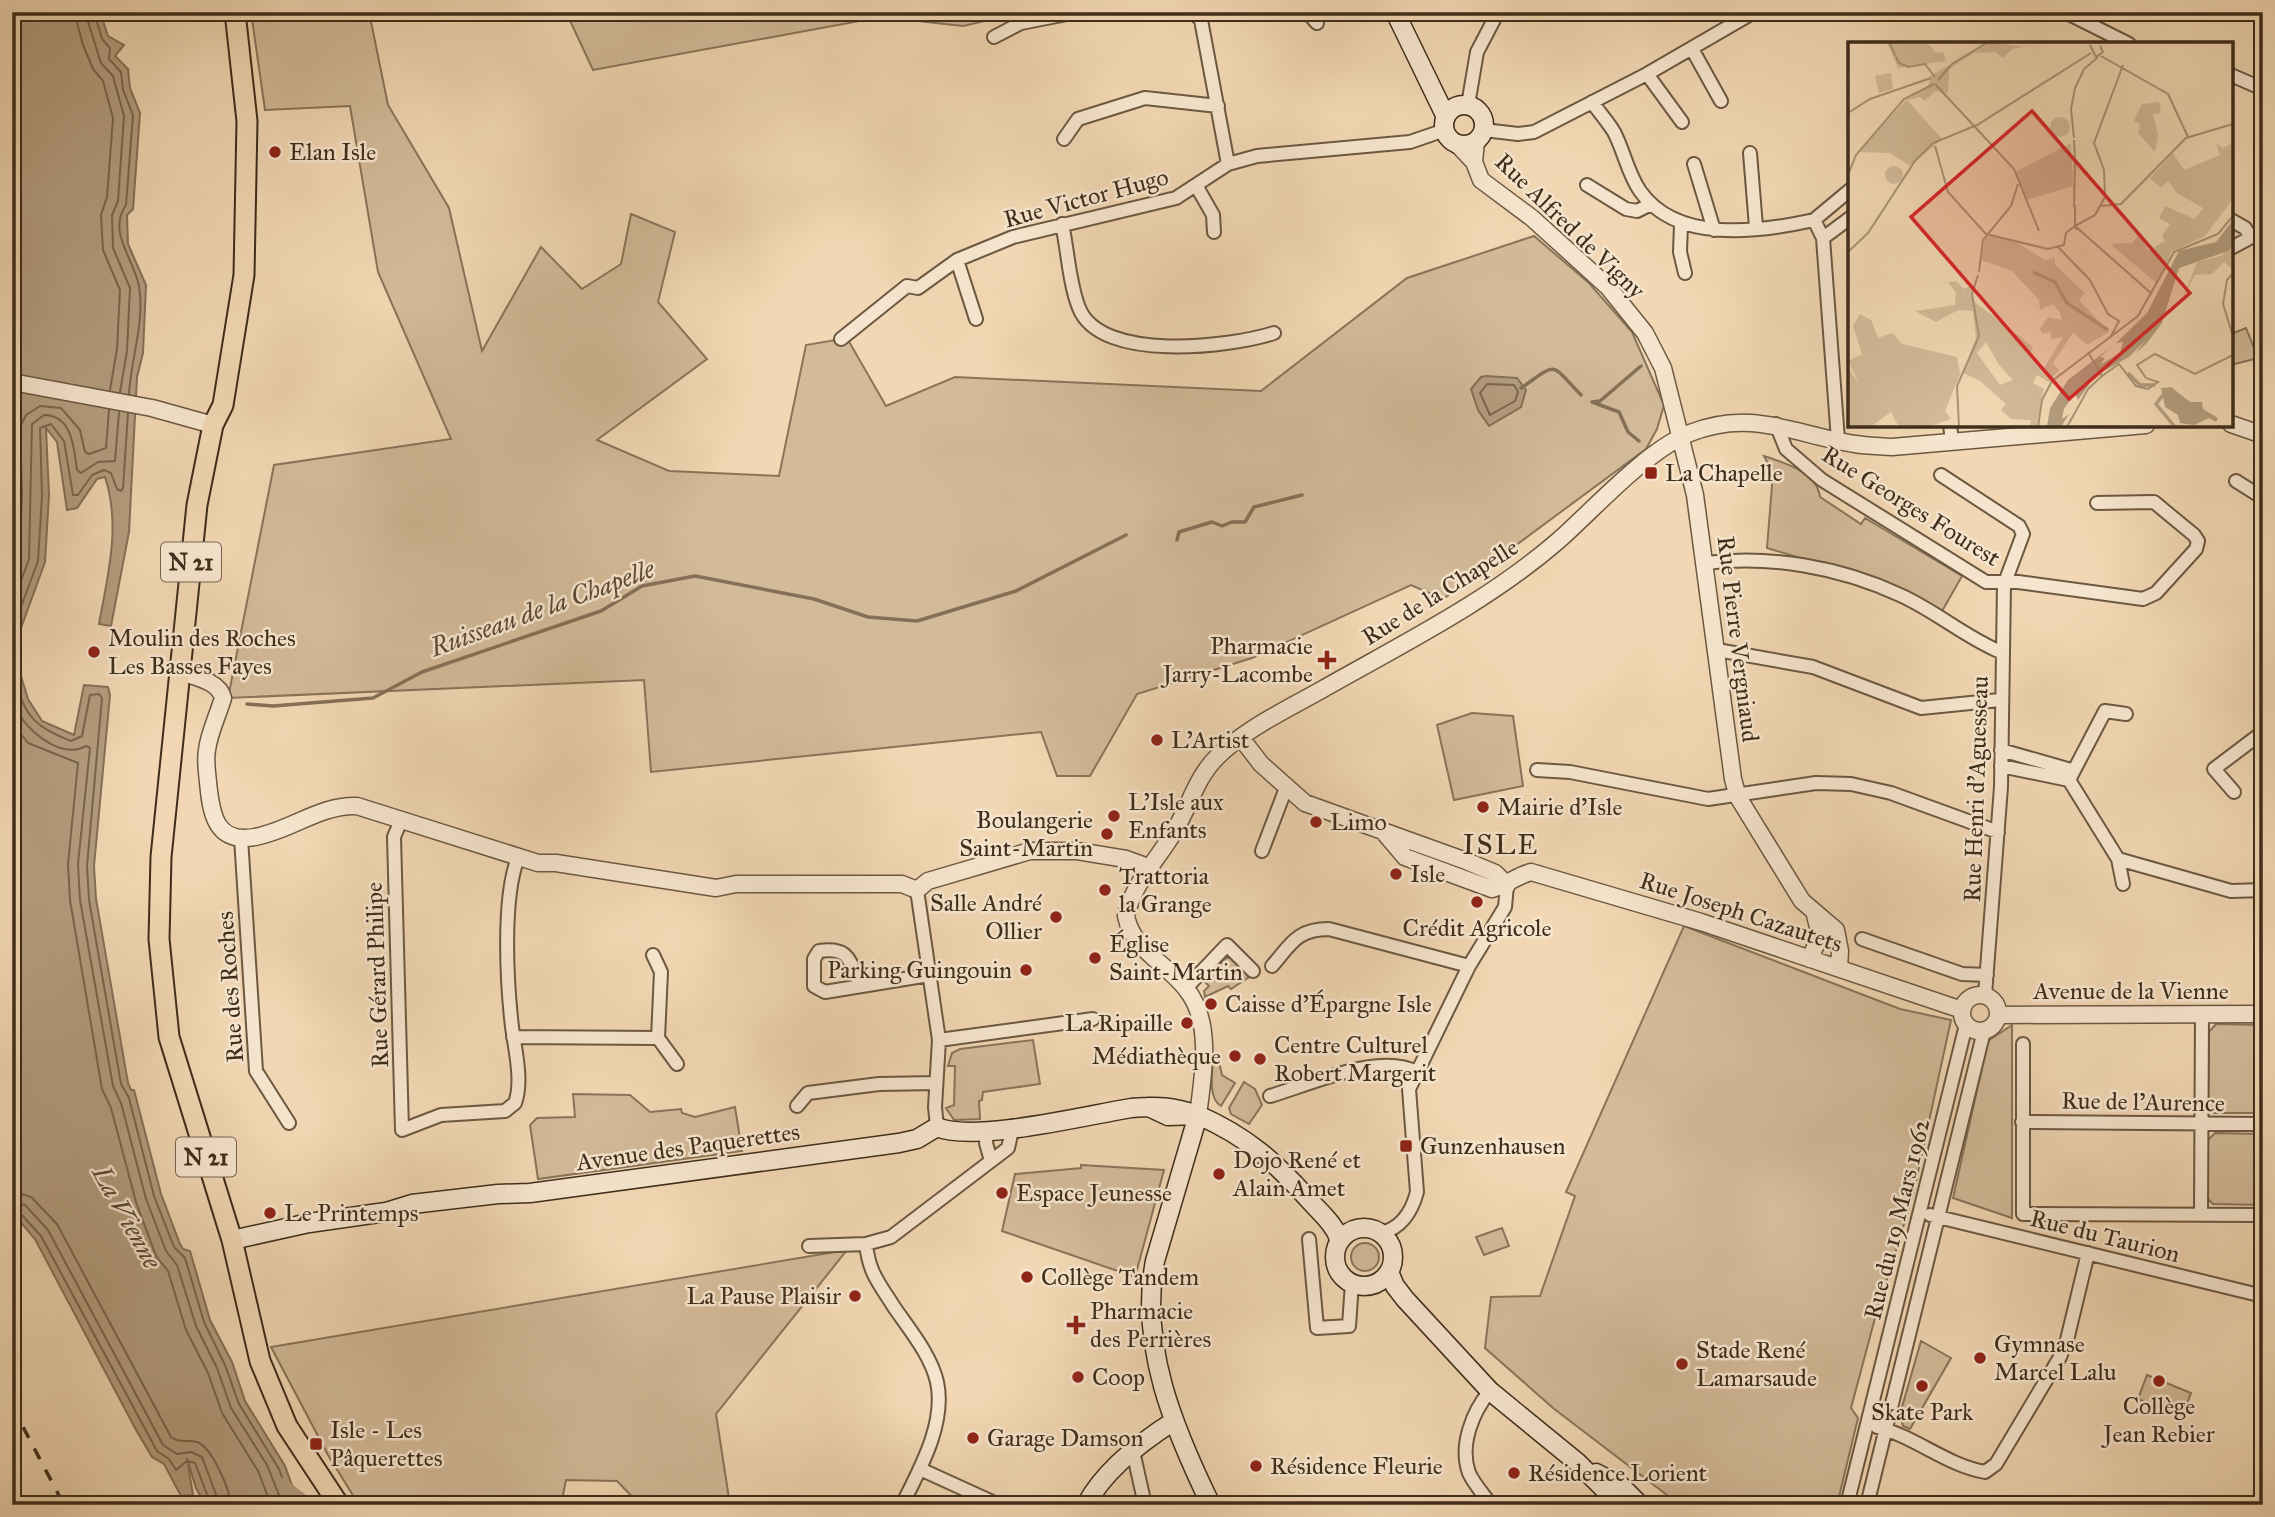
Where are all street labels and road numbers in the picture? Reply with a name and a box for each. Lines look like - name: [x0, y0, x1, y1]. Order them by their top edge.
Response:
- street label: Rue Alfred de Vigny: [1489, 147, 1652, 306]
- street label: Rue Victor Hugo: [1000, 162, 1172, 234]
- street label: Rue Georges Fourest: [1816, 439, 2006, 573]
- street label: Rue de la Chapelle: [1356, 532, 1524, 652]
- street label: Rue Pierre Vergniaud: [1710, 534, 1766, 744]
- road number: N 21: [161, 542, 221, 582]
- street label: Rue Henri d'Aguesseau: [1957, 675, 1995, 903]
- street label: Rue Joseph Cazautets: [1636, 865, 1846, 959]
- street label: Rue Gérard Philipe: [359, 881, 395, 1069]
- street label: Rue des Roches: [210, 910, 250, 1064]
- street label: Avenue de la Vienne: [2032, 976, 2229, 1006]
- street label: Rue de l'Aurence: [2061, 1086, 2225, 1118]
- street label: Rue du 19 Mars 1962: [1858, 1115, 1937, 1323]
- street label: Avenue des Paquerettes: [573, 1116, 802, 1178]
- road number: N 21: [176, 1138, 236, 1176]
- street label: Rue du Taurion: [2027, 1203, 2183, 1269]

